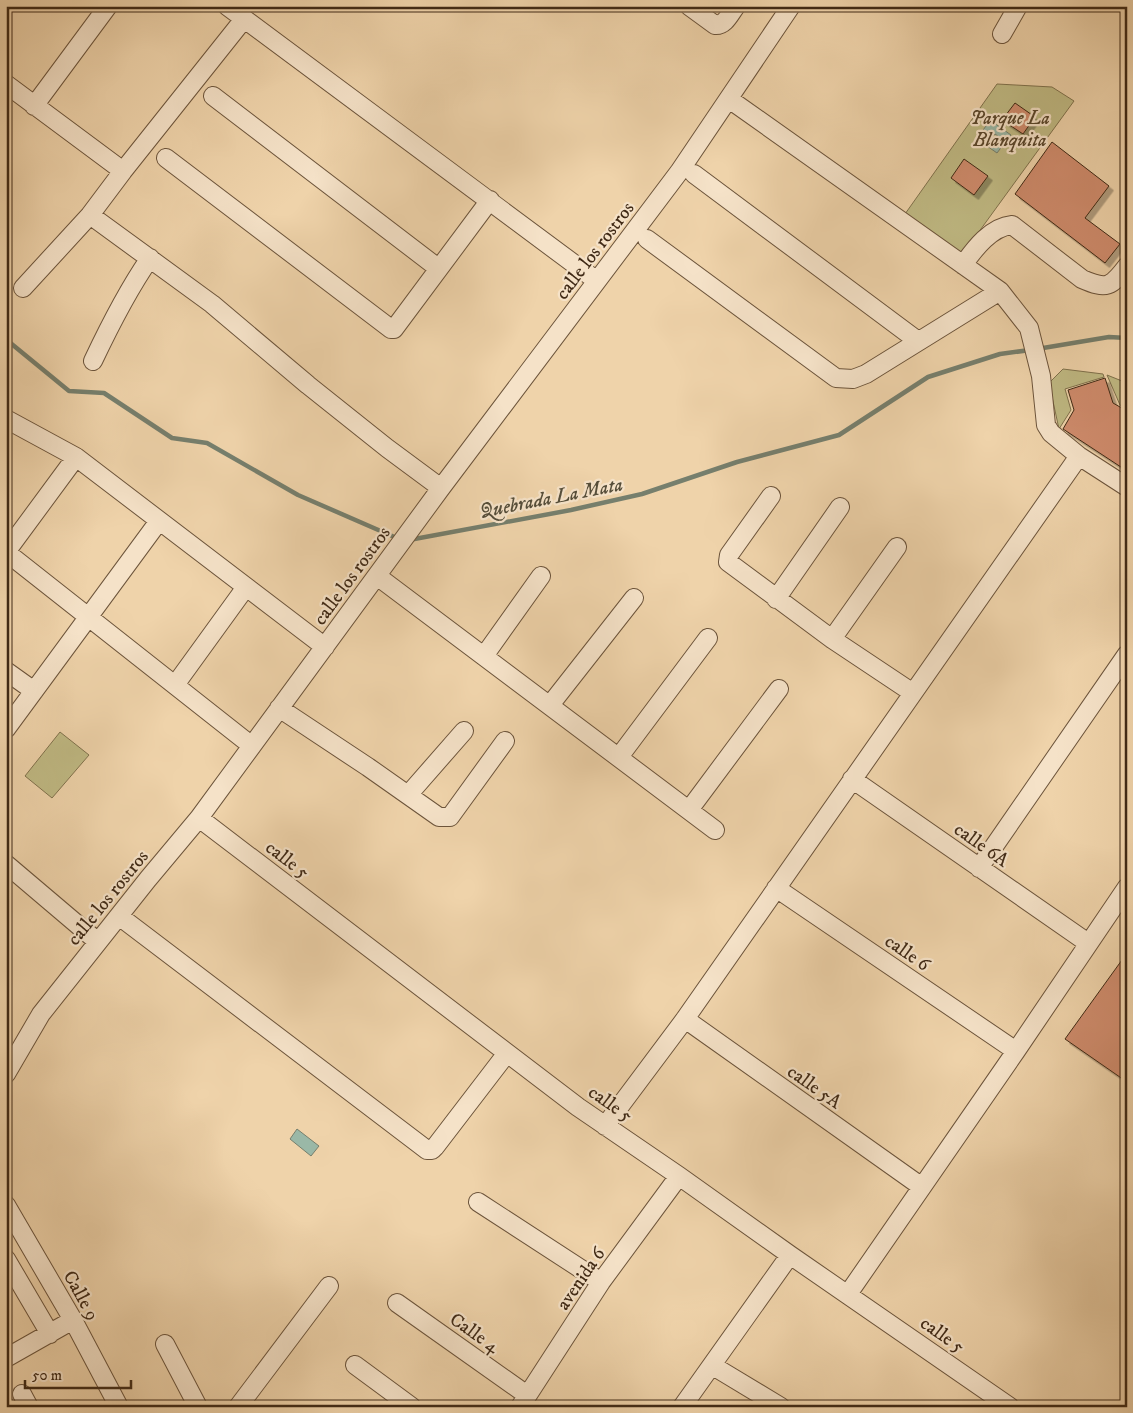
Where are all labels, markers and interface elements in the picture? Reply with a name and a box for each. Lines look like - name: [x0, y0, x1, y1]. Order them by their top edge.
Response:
- park label: Parque La Blanquita: [970, 107, 1050, 153]
- street label: calle los rostros: [551, 198, 639, 304]
- water label: Quebrada La Mata: [477, 472, 625, 525]
- street label: calle los rostros: [309, 522, 396, 630]
- street label: calle 6A: [949, 818, 1014, 873]
- street label: calle 5: [261, 836, 314, 884]
- street label: calle los rostros: [63, 846, 154, 950]
- street label: calle 6: [880, 930, 935, 977]
- street label: calle 5A: [783, 1060, 846, 1115]
- street label: calle 5: [583, 1081, 637, 1128]
- street label: avenida 6: [552, 1242, 611, 1315]
- street label: Calle 9: [58, 1267, 104, 1325]
- street label: Calle 4: [445, 1308, 504, 1359]
- street label: calle 5: [915, 1312, 969, 1359]
- scale bar: [25, 1358, 131, 1390]
- text: 50 m: [32, 1366, 62, 1385]

